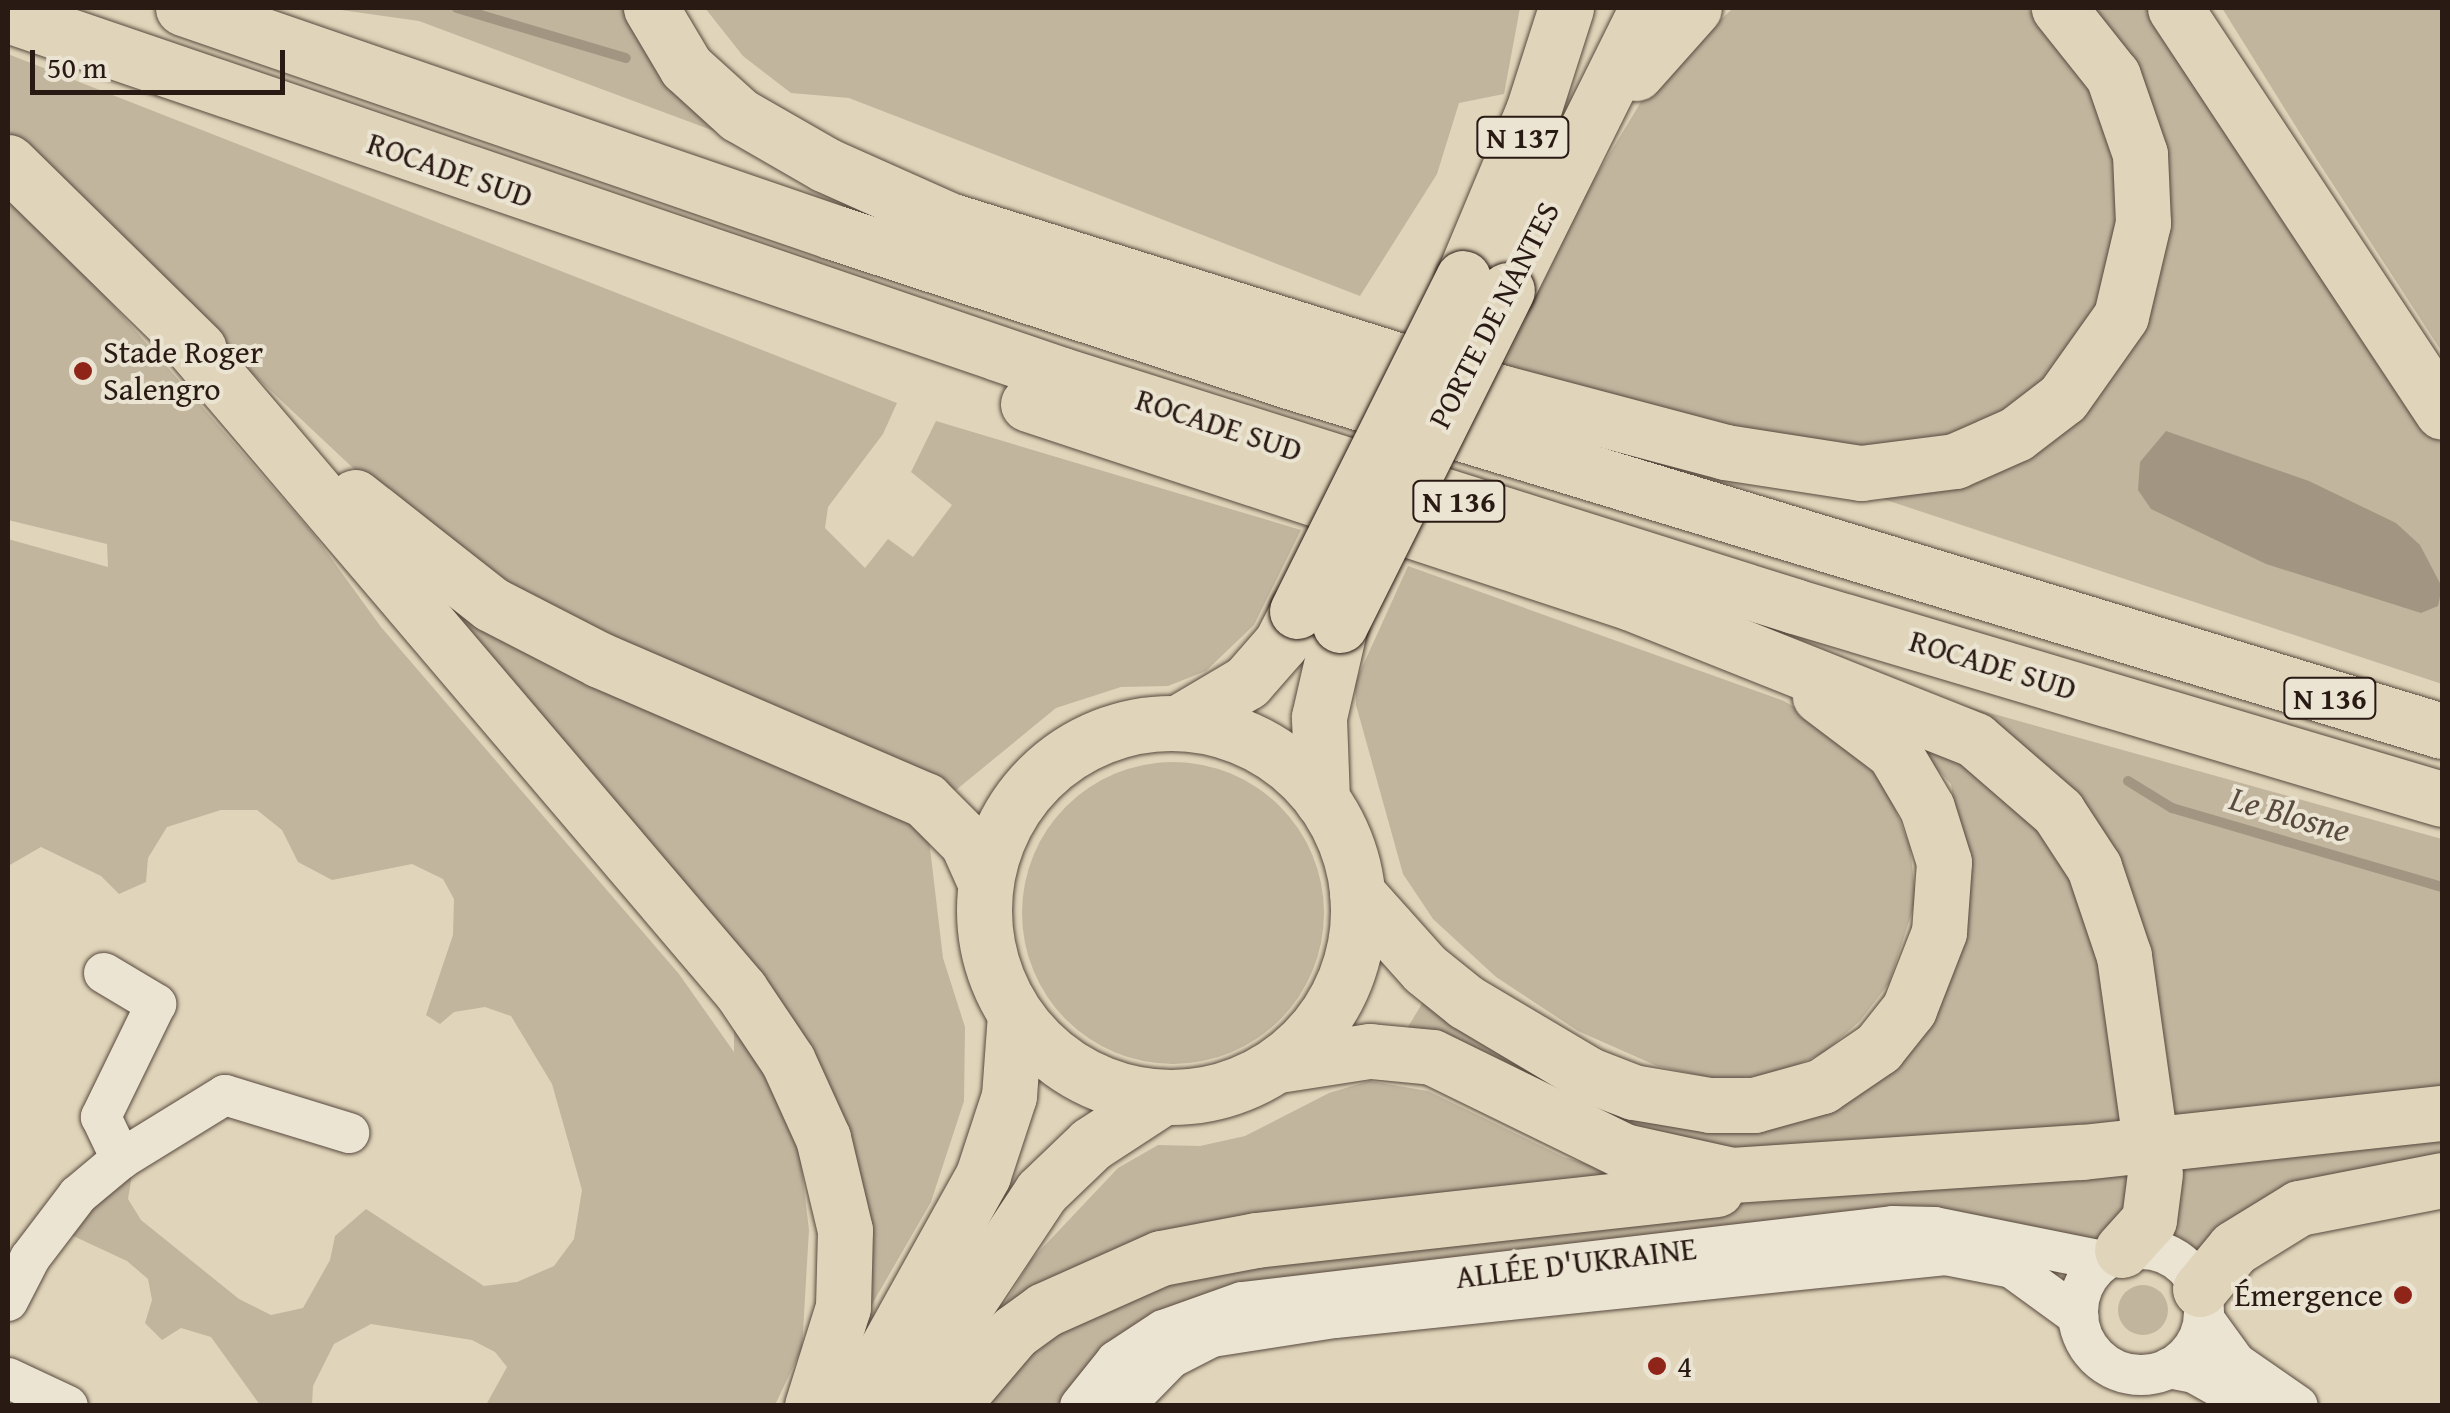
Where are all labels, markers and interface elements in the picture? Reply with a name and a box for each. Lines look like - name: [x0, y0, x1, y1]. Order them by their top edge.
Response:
- scale bar: [35, 30, 290, 92]
- text: 50 m: [47, 45, 107, 89]
- road number: N 137: [1476, 112, 1570, 162]
- street label: ROCADE SUD: [362, 124, 538, 216]
- street label: PORTE DE NANTES: [1420, 195, 1568, 435]
- place label: Stade Roger Salengro: [103, 334, 263, 409]
- marker: Stade Roger Salengro: [72, 360, 94, 382]
- street label: ROCADE SUD: [1131, 380, 1307, 470]
- road number: N 136: [1412, 476, 1506, 526]
- street label: ROCADE SUD: [1905, 621, 2081, 709]
- road number: N 136: [2282, 673, 2378, 723]
- water label: Le Blosne: [2225, 777, 2355, 851]
- street label: ALLÉE D'UKRAINE: [1453, 1229, 1699, 1297]
- place label: Émergence: [2234, 1276, 2383, 1314]
- marker: Émergence: [2392, 1284, 2414, 1306]
- place label: 4: [1677, 1347, 1692, 1385]
- marker: 4: [1646, 1355, 1668, 1377]

